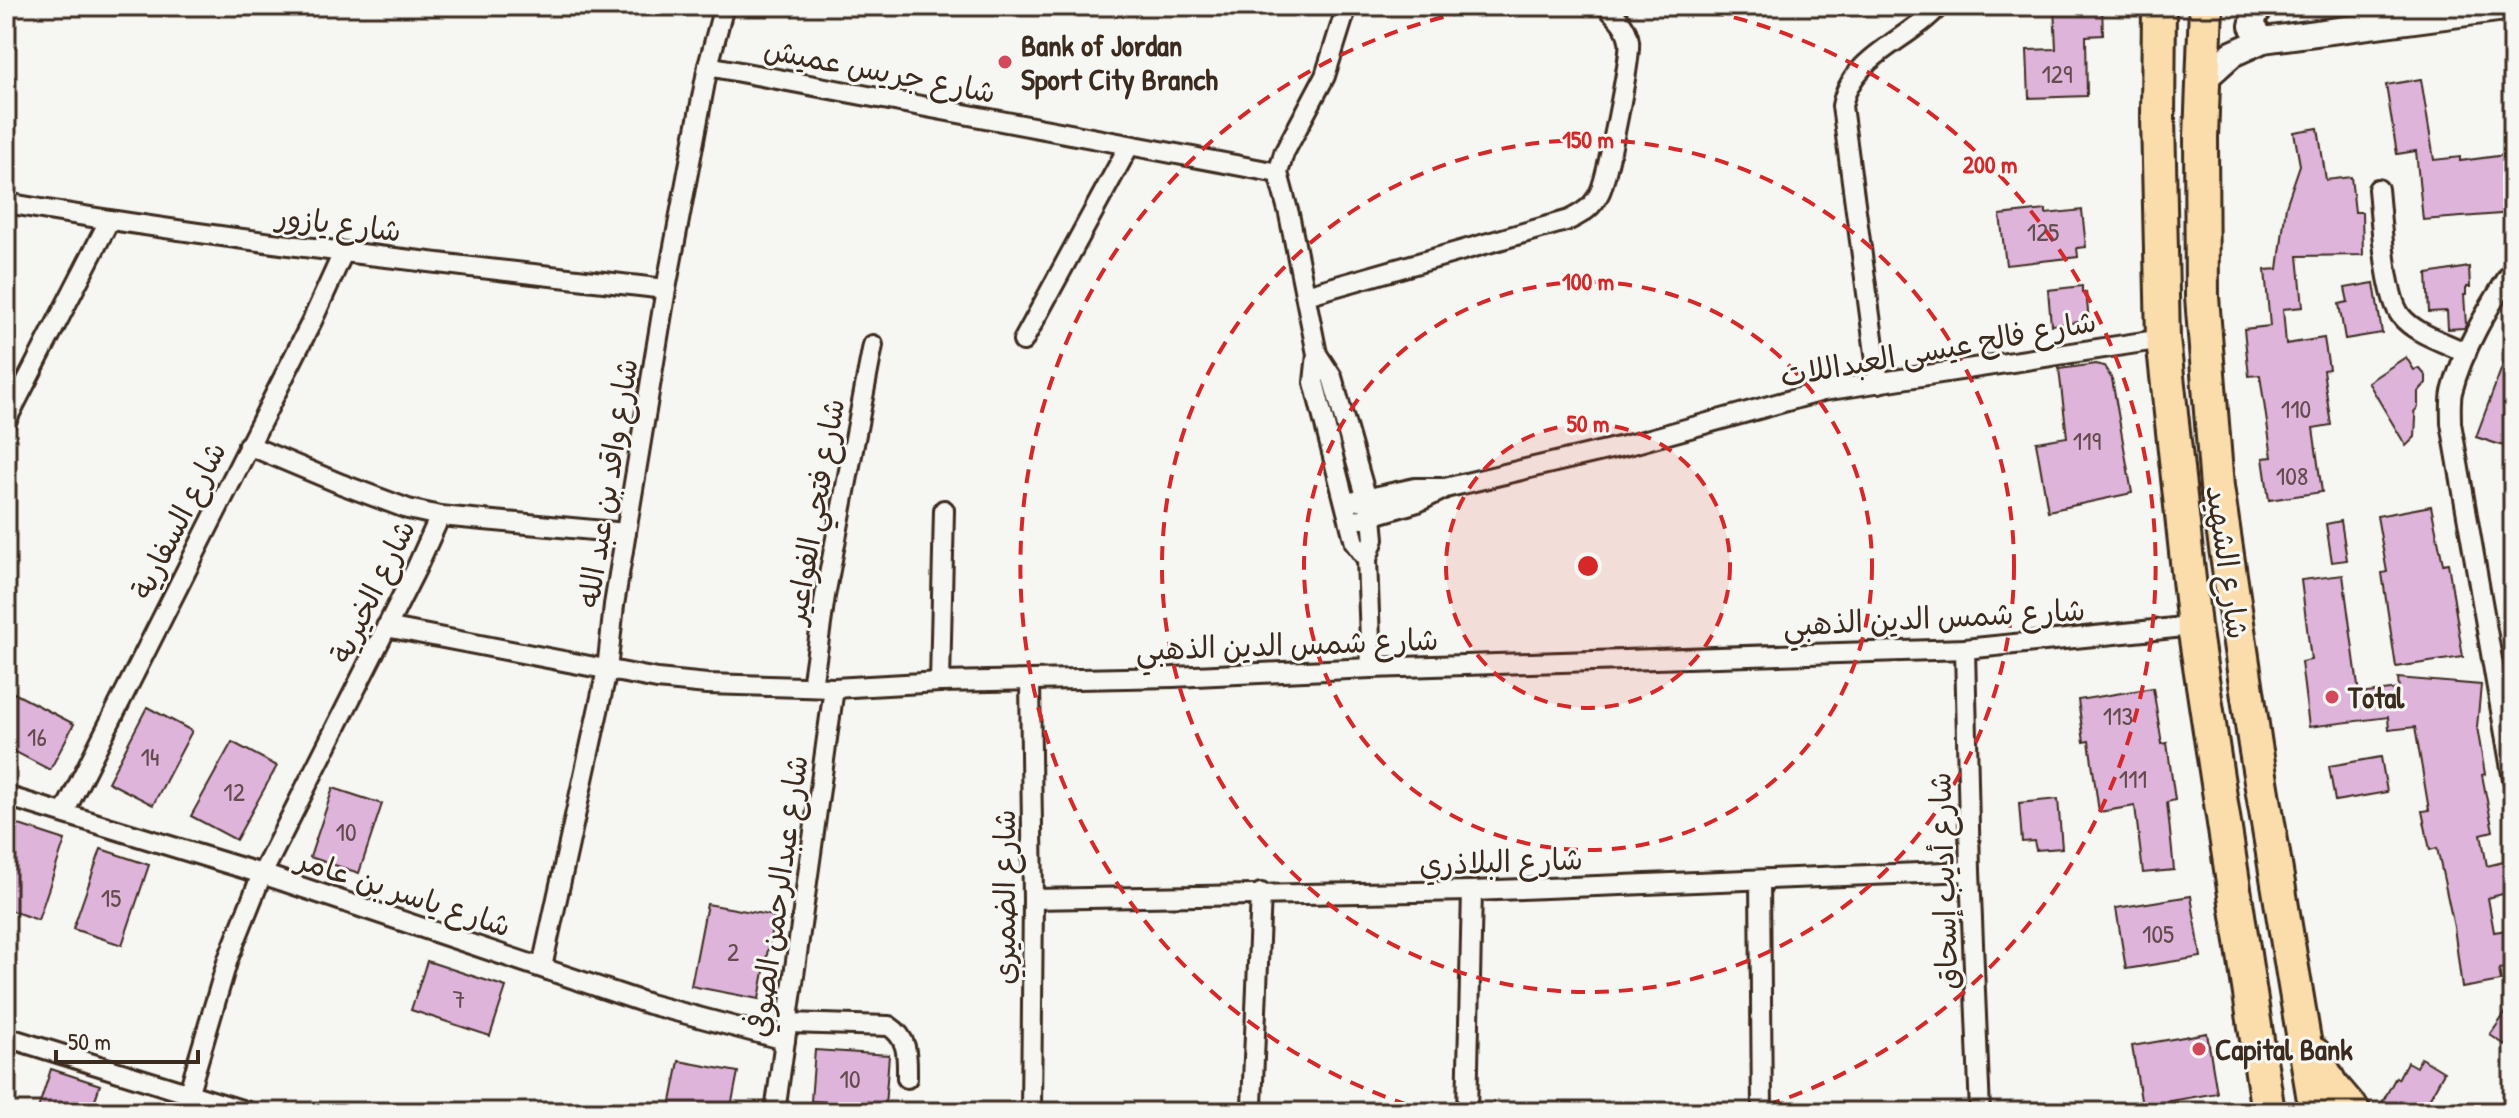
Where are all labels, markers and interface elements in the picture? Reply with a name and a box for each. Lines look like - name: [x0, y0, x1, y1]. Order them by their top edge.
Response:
- place label: Bank of Jordan Sport City Branch: [1021, 25, 1218, 100]
- street label: شارع جريس عميش: [760, 28, 999, 114]
- marker: Bank of Jordan Sport City Branch: [996, 53, 1014, 71]
- house number: 129: [2041, 56, 2073, 91]
- text: 150 m: [1562, 123, 1614, 155]
- text: 200 m: [1963, 148, 2017, 180]
- street label: شارع يازور: [271, 195, 404, 252]
- house number: 125: [2027, 214, 2059, 249]
- text: 100 m: [1562, 265, 1614, 297]
- street label: شارع فالح عيسى العبداللات: [1777, 301, 2099, 397]
- street label: شارع واقد بن عبد الله: [568, 356, 648, 611]
- house number: 110: [2281, 391, 2311, 426]
- street label: شارع فتحي الفواعير: [774, 395, 860, 631]
- text: 50 m: [1567, 407, 1609, 439]
- house number: 119: [2073, 423, 2101, 458]
- street label: شارع السفارية: [121, 434, 237, 606]
- house number: 108: [2276, 458, 2308, 493]
- street label: شارع الشهيد: [2195, 483, 2259, 642]
- street label: شارع الخيرية: [320, 513, 426, 670]
- centre of rings: [1574, 552, 1602, 580]
- street label: شارع شمس الدين الذهبي: [1782, 589, 2087, 652]
- street label: شارع شمس الدين الذهبي: [1135, 619, 1439, 676]
- place label: Total: [2347, 677, 2405, 717]
- marker: Total: [2323, 688, 2341, 706]
- house number: 113: [2103, 698, 2133, 733]
- house number: 16: [27, 719, 47, 754]
- house number: 14: [140, 739, 160, 774]
- street label: شارع عبدالرحمن الصوفي: [737, 752, 819, 1040]
- house number: 111: [2119, 761, 2147, 796]
- street label: شارع أديب إسحاق: [1919, 771, 1969, 991]
- house number: 12: [223, 774, 245, 809]
- street label: شارع الضميري: [984, 809, 1026, 985]
- house number: 10: [335, 814, 357, 849]
- street label: شارع ياسر بن عامر: [288, 838, 516, 947]
- street label: شارع البلاذري: [1418, 838, 1584, 886]
- house number: 15: [101, 880, 121, 915]
- house number: 105: [2142, 916, 2174, 951]
- house number: 2: [727, 934, 739, 969]
- house number: 7: [453, 981, 465, 1016]
- scale bar: [56, 1014, 198, 1064]
- text: 50 m: [68, 1025, 111, 1057]
- place label: Capital Bank: [2215, 1029, 2353, 1070]
- marker: Capital Bank: [2190, 1040, 2208, 1058]
- house number: 10: [839, 1061, 861, 1096]

